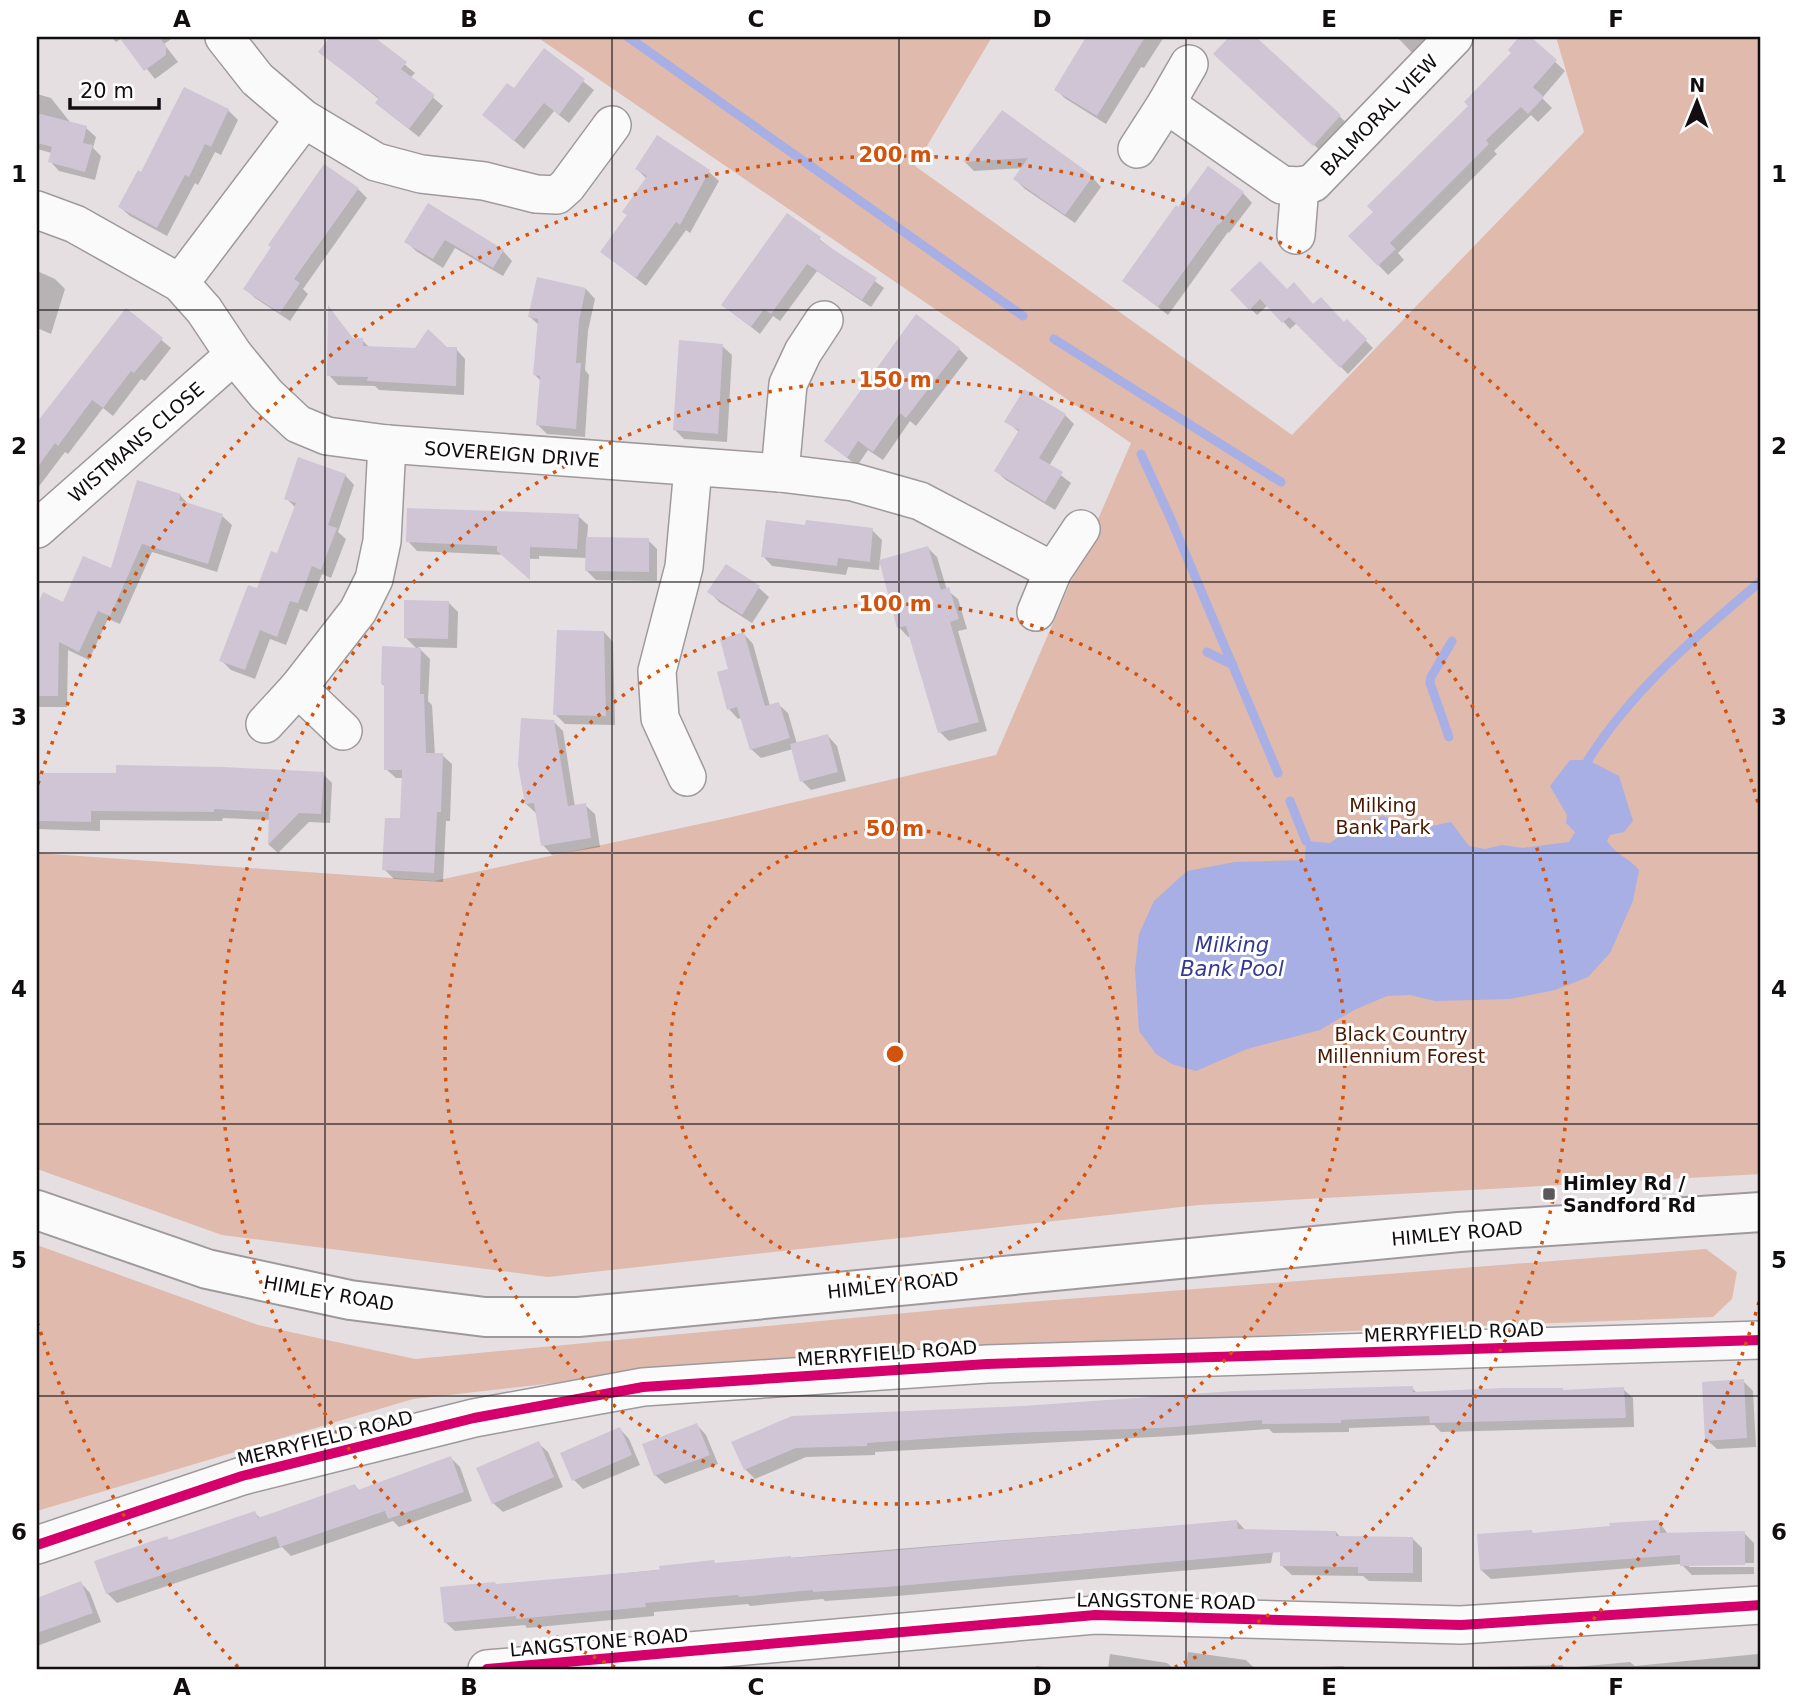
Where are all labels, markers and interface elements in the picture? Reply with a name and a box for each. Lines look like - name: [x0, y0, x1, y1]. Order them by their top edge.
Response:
- text: A: [173, 6, 191, 32]
- text: B: [460, 6, 478, 32]
- text: C: [748, 6, 764, 32]
- text: D: [1032, 6, 1052, 32]
- text: E: [1321, 6, 1337, 32]
- text: F: [1608, 6, 1624, 32]
- street label: BALMORAL VIEW: [1316, 50, 1442, 180]
- scale bar: [70, 66, 159, 110]
- north arrow: [1661, 66, 1731, 136]
- text: N: [1689, 74, 1705, 96]
- text: 20 m: [80, 79, 134, 103]
- text: 200 m: [858, 143, 932, 167]
- text: 1: [11, 161, 27, 187]
- text: 1: [1771, 161, 1787, 187]
- text: 150 m: [858, 368, 932, 392]
- street label: WISTMANS CLOSE: [64, 377, 208, 507]
- text: 2: [11, 433, 27, 459]
- text: 2: [1771, 433, 1787, 459]
- street label: SOVEREIGN DRIVE: [423, 437, 601, 471]
- text: 100 m: [858, 592, 932, 616]
- text: 3: [11, 704, 27, 730]
- text: 3: [1771, 704, 1787, 730]
- park label: Milking Bank Park: [1336, 794, 1430, 838]
- text: 50 m: [866, 817, 924, 841]
- water label: Milking Bank Pool: [1180, 933, 1284, 981]
- text: 4: [11, 976, 27, 1002]
- text: 4: [1771, 976, 1787, 1002]
- park label: Black Country Millennium Forest: [1317, 1023, 1485, 1067]
- centre of rings: [883, 1042, 907, 1066]
- place label: Himley Rd / Sandford Rd: [1563, 1172, 1696, 1216]
- marker: Himley Rd / Sandford Rd: [1541, 1186, 1557, 1202]
- street label: HIMLEY ROAD: [1390, 1216, 1524, 1250]
- text: 5: [11, 1247, 27, 1273]
- text: 5: [1771, 1247, 1787, 1273]
- street label: HIMLEY ROAD: [826, 1267, 960, 1303]
- street label: HIMLEY ROAD: [262, 1271, 396, 1315]
- street label: MERRYFIELD ROAD: [1363, 1318, 1545, 1346]
- street label: MERRYFIELD ROAD: [796, 1336, 978, 1370]
- street label: MERRYFIELD ROAD: [235, 1406, 415, 1470]
- text: 6: [11, 1519, 27, 1545]
- text: 6: [1771, 1519, 1787, 1545]
- street label: LANGSTONE ROAD: [1076, 1588, 1256, 1614]
- street label: LANGSTONE ROAD: [509, 1623, 689, 1661]
- text: A: [173, 1674, 191, 1700]
- text: B: [460, 1674, 478, 1700]
- text: C: [748, 1674, 764, 1700]
- text: D: [1032, 1674, 1052, 1700]
- text: E: [1321, 1674, 1337, 1700]
- text: F: [1608, 1674, 1624, 1700]

